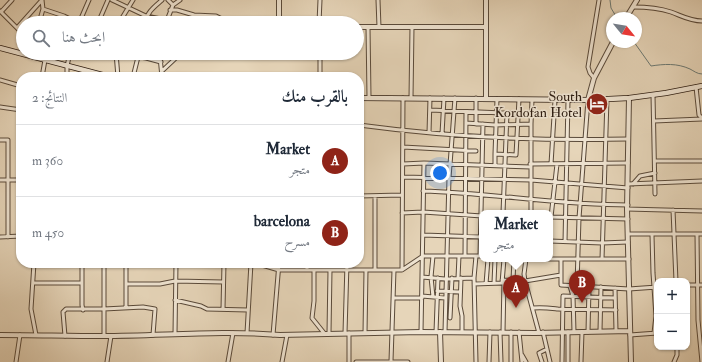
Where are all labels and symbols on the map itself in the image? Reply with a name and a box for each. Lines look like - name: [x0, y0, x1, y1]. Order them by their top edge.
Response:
- north arrow: [606, 12, 642, 48]
- place label: South Kordofan Hotel: [494, 88, 583, 121]
- hotel icon: South Kordofan Hotel: [584, 91, 610, 117]
- your location: [430, 163, 450, 183]
- pin: B: [569, 270, 595, 303]
- pin: A: [503, 275, 529, 308]

